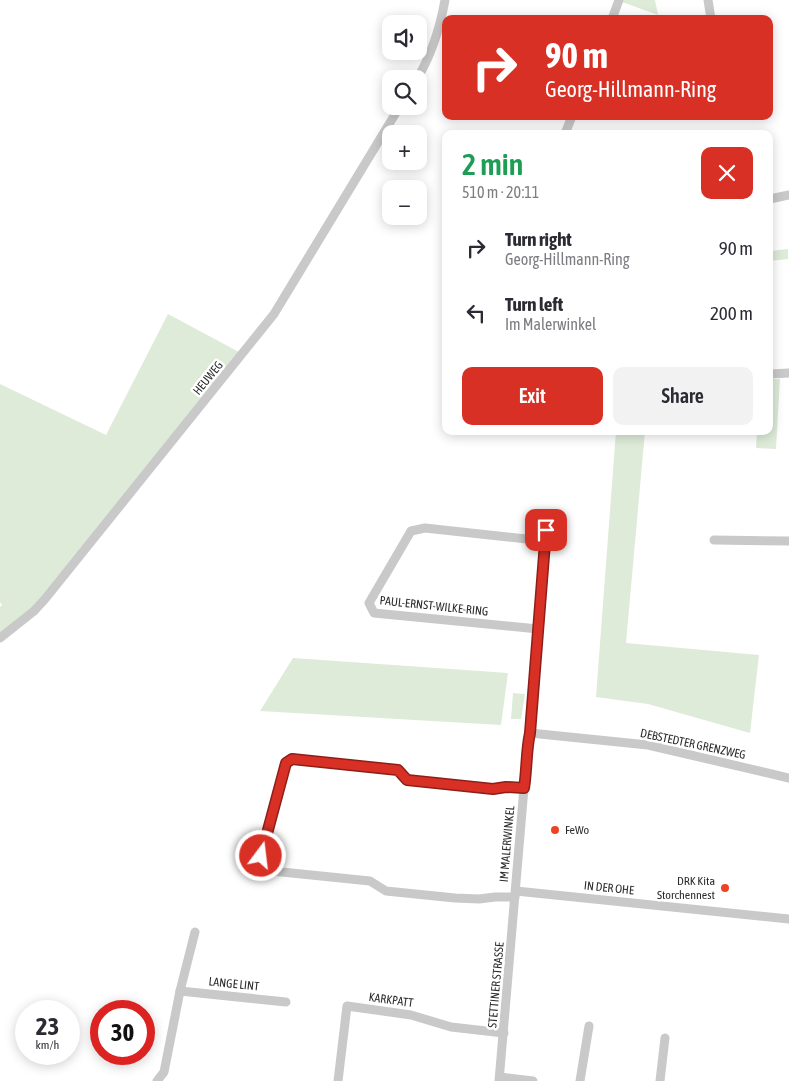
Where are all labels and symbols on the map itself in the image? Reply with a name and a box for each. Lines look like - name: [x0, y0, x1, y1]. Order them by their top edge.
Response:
- street label: HEUWEG: [190, 358, 226, 398]
- pin: [525, 509, 567, 551]
- street label: PAUL-ERNST-WILKE-RING: [379, 593, 489, 619]
- street label: DEBSTEDTER GRENZWEG: [639, 726, 747, 762]
- street label: IM MALERWINKEL: [497, 805, 517, 883]
- place label: FeWo: [565, 823, 589, 837]
- marker: FeWo: [549, 824, 561, 836]
- position arrow: [234, 829, 286, 881]
- place label: DRK Kita Storchennest: [657, 874, 716, 902]
- street label: IN DER OHE: [583, 878, 635, 898]
- marker: DRK Kita Storchennest: [719, 882, 731, 894]
- street label: STETTINER STRASSE: [485, 941, 507, 1029]
- street label: LANGE LINT: [208, 974, 261, 994]
- street label: KARKPATT: [368, 990, 415, 1010]
- speed limit sign: 30: [90, 1000, 155, 1065]

